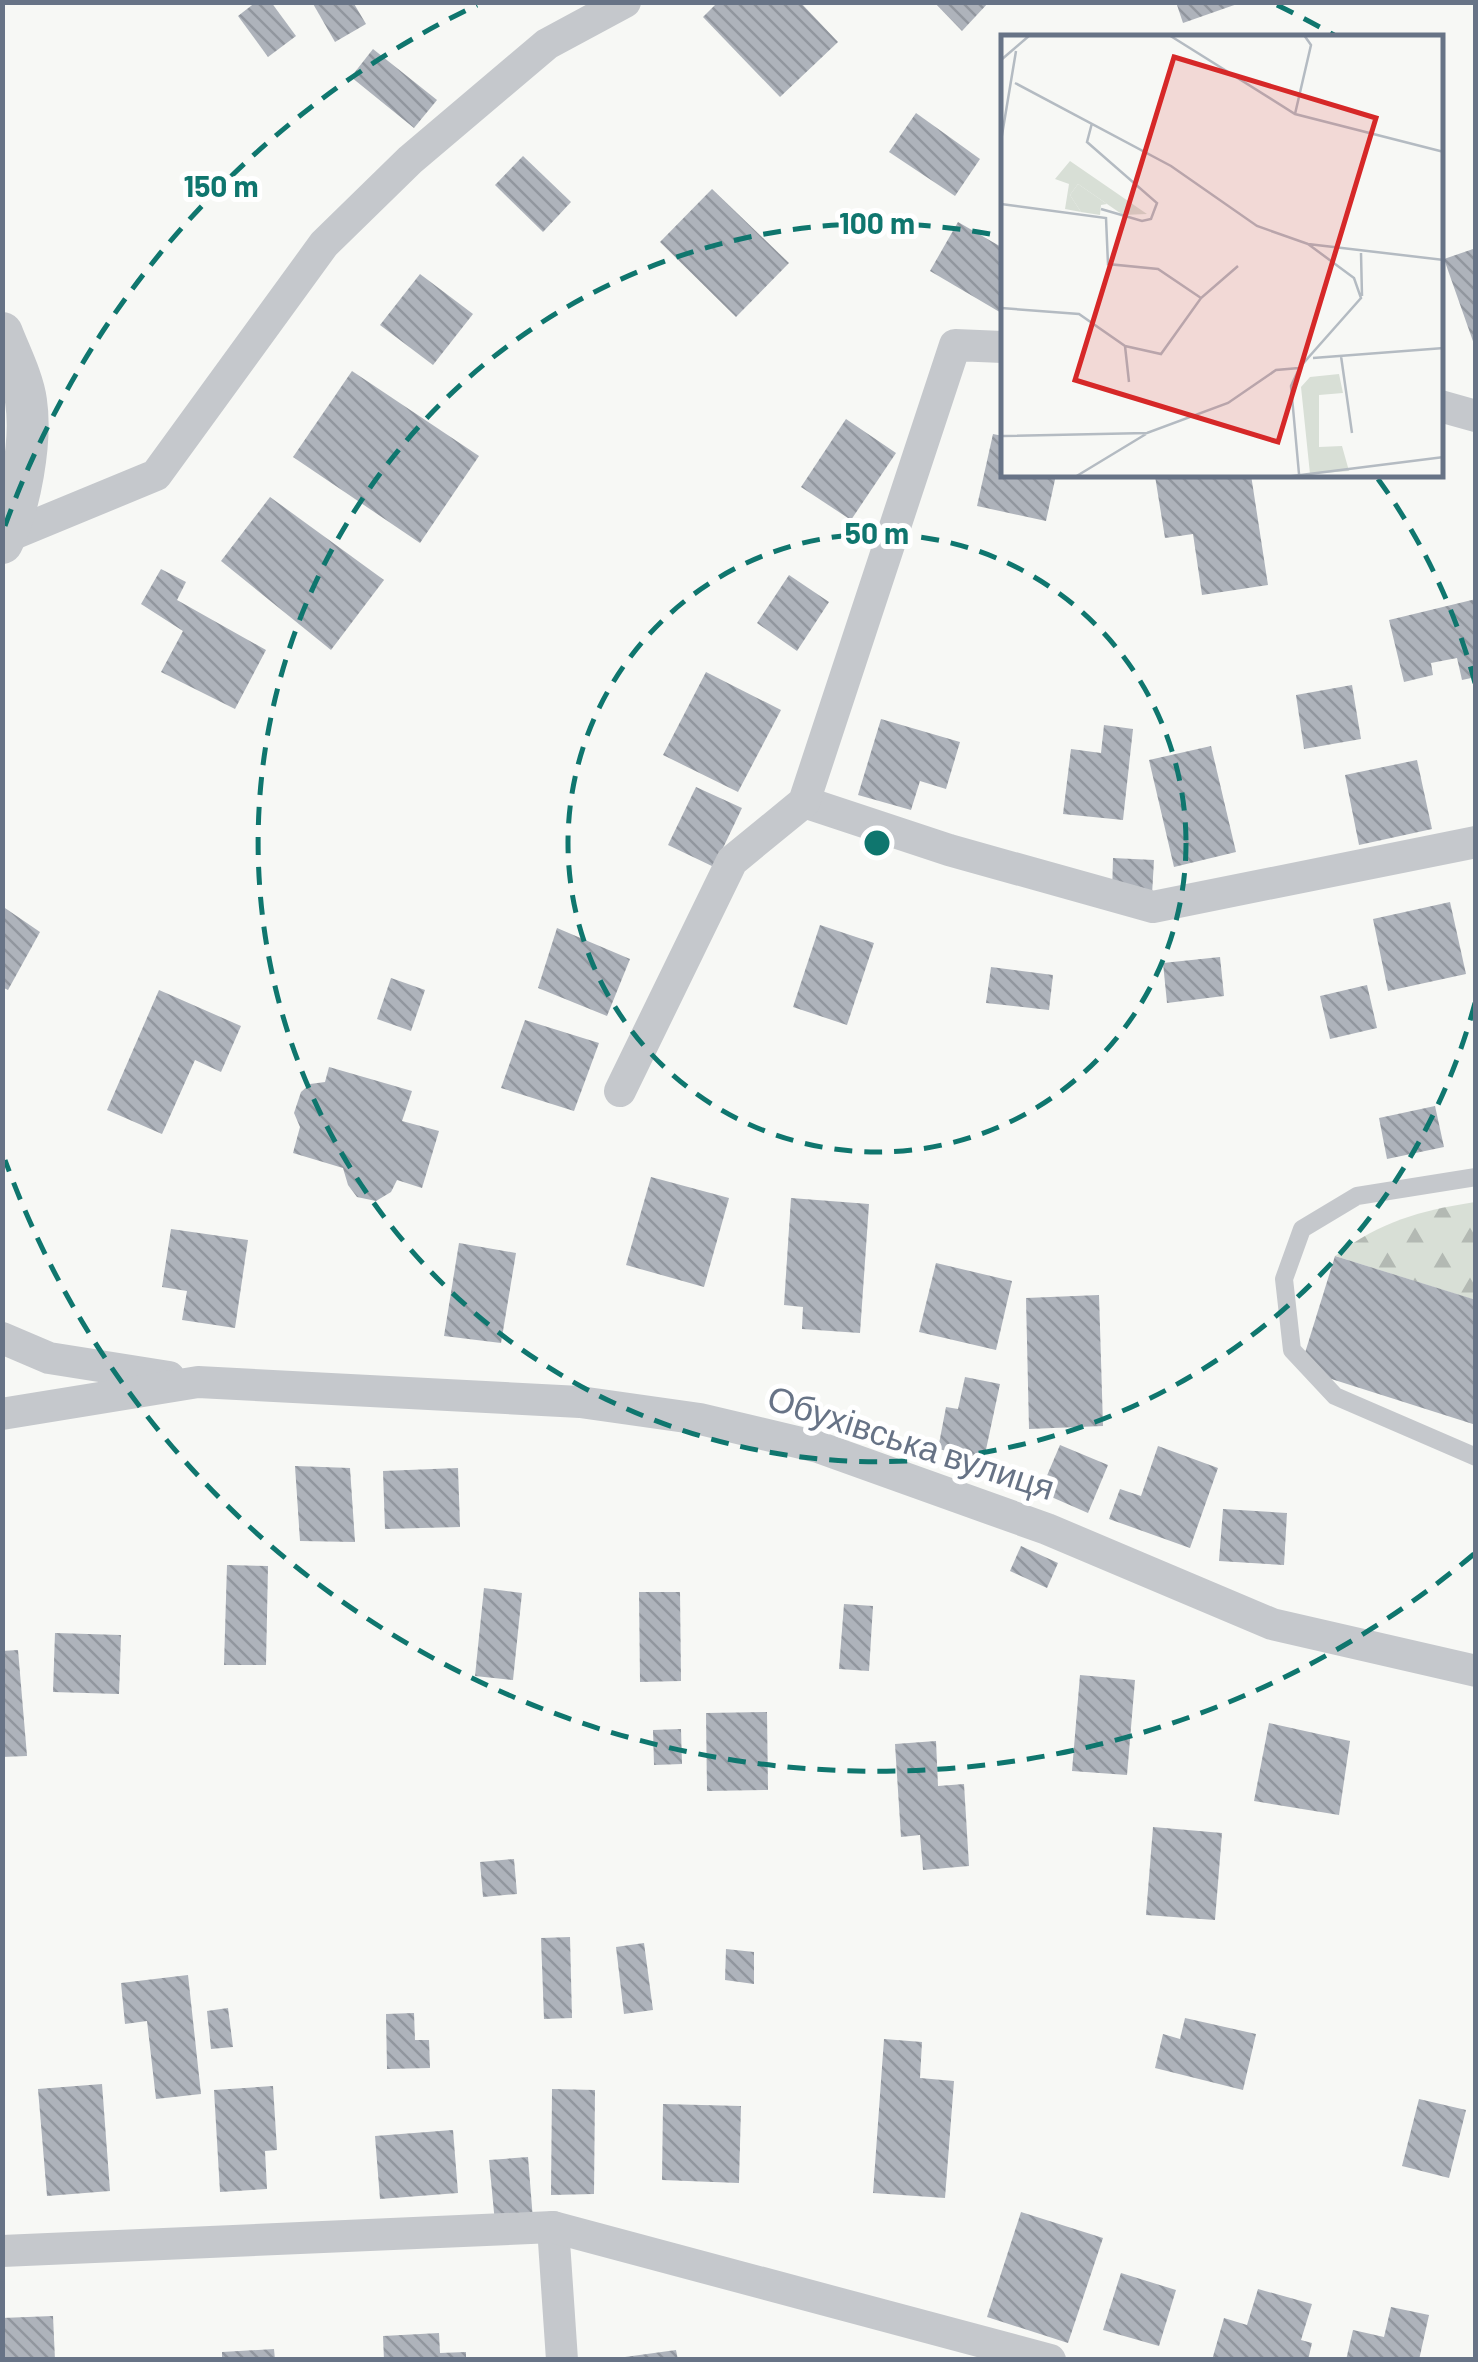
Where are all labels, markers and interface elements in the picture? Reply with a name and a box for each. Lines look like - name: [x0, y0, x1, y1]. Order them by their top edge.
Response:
- inset map: [1001, 35, 1443, 478]
- text: 150 m: [184, 167, 258, 203]
- text: 100 m: [839, 204, 915, 240]
- text: 50 m: [845, 514, 909, 550]
- centre of rings: [859, 825, 895, 861]
- street label: Обухівська вулиця: [763, 1375, 1060, 1507]

